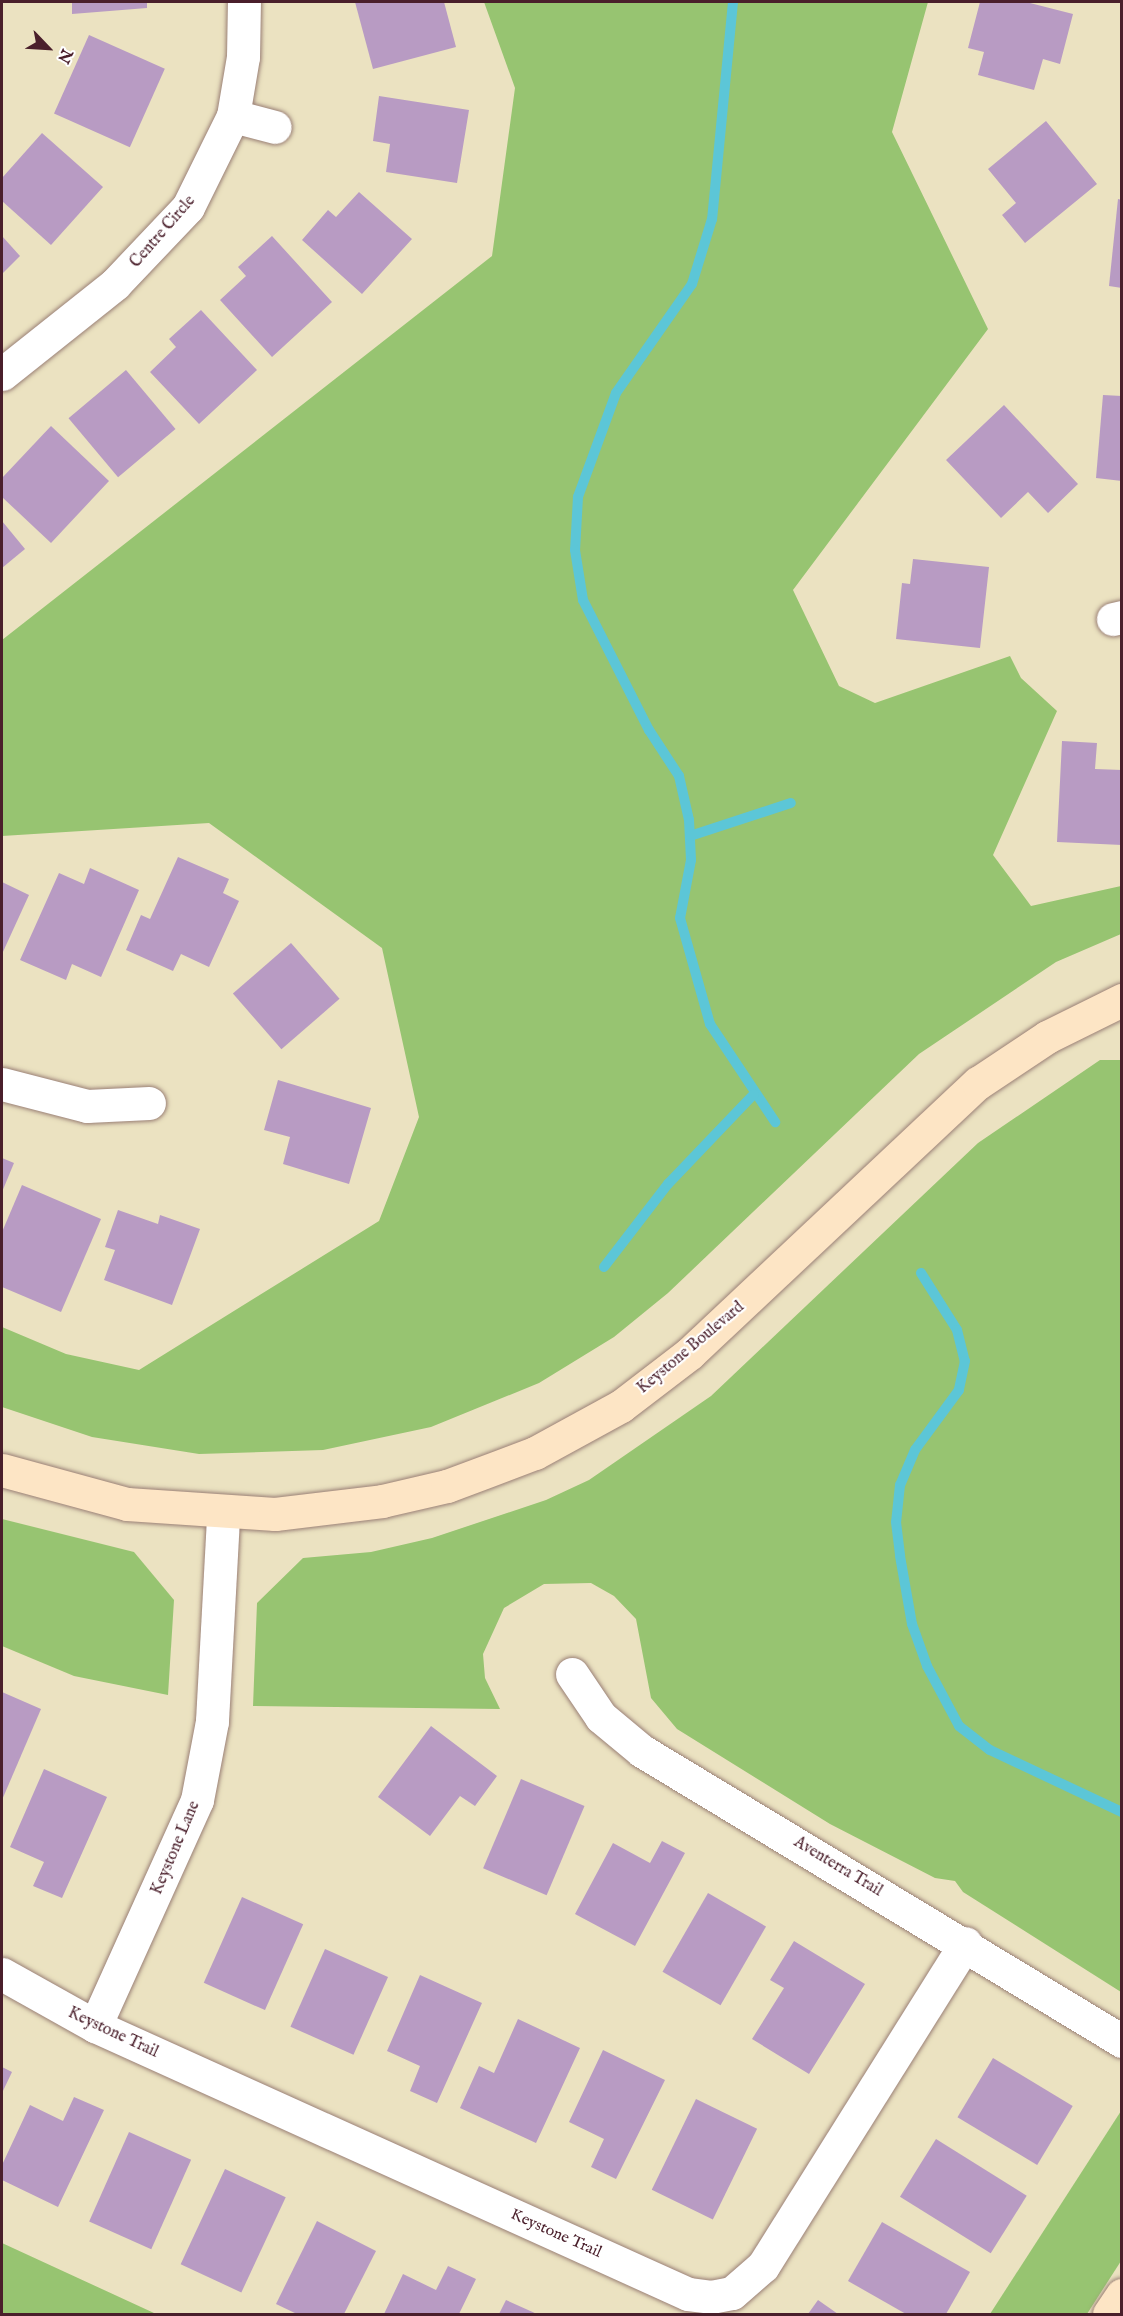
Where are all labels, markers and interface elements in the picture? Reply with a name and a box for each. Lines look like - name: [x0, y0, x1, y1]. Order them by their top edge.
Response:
- north arrow: [18, 18, 78, 78]
- text: N: [52, 45, 76, 66]
- street label: Centre Circle: [126, 192, 200, 272]
- street label: Keystone Boulevard: [634, 1298, 748, 1398]
- street label: Keystone Lane: [148, 1798, 204, 1898]
- street label: Aventerra Trail: [790, 1833, 886, 1901]
- street label: Keystone Trail: [65, 2004, 161, 2062]
- street label: Keystone Trail: [507, 2205, 605, 2263]

